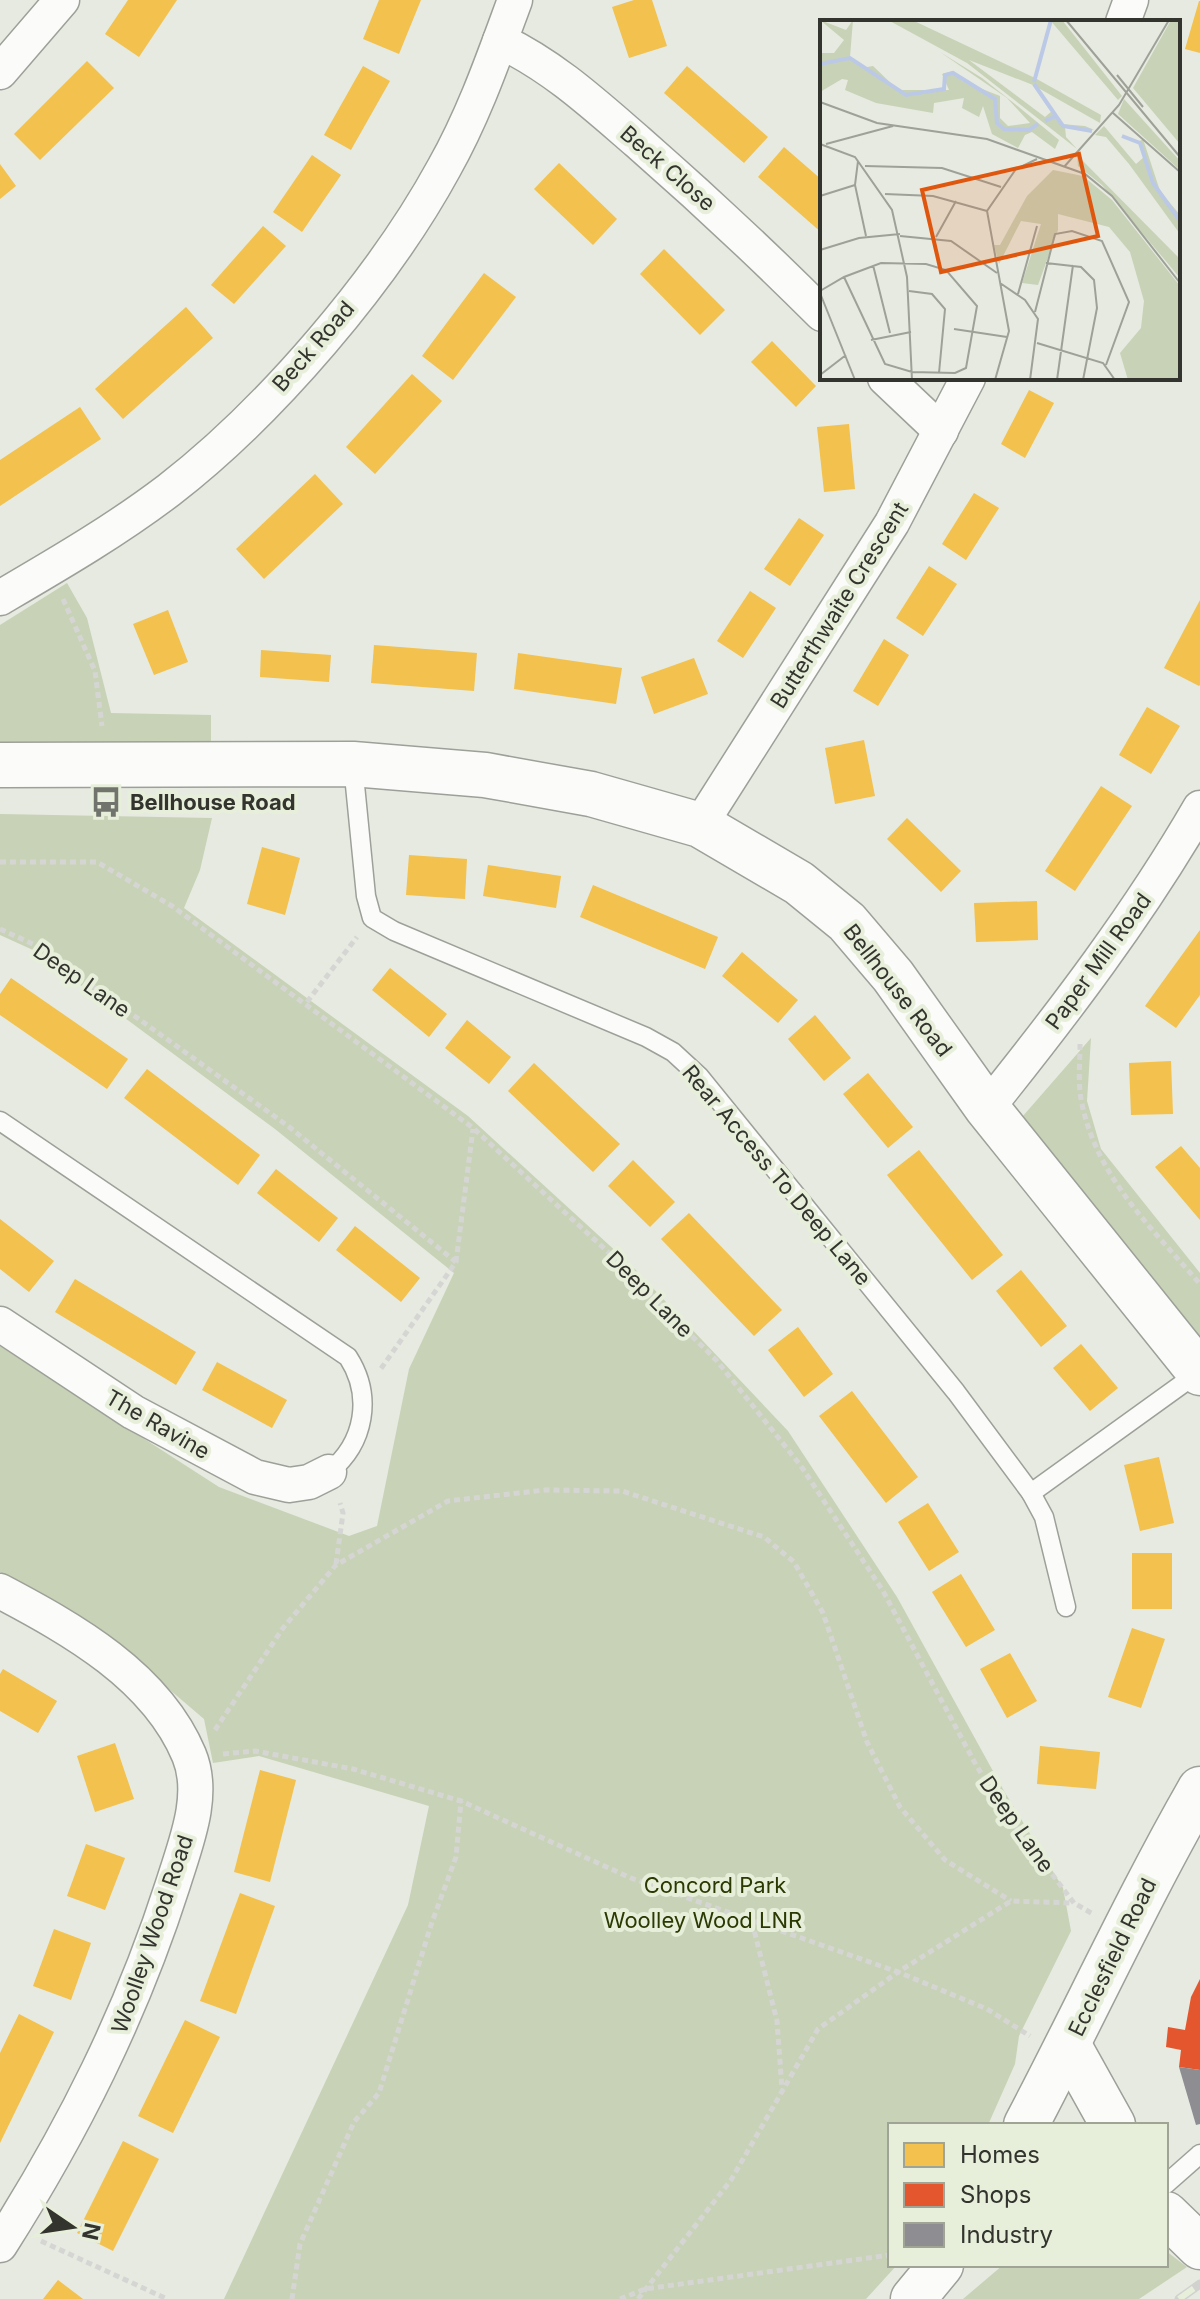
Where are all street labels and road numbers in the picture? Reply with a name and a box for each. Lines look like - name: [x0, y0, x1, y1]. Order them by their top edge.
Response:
- street label: Beck Close: [615, 120, 721, 216]
- street label: Beck Road: [267, 296, 359, 396]
- street label: Butterthwaite Crescent: [765, 497, 913, 713]
- street label: Paper Mill Road: [1040, 888, 1156, 1034]
- street label: Bellhouse Road: [838, 919, 958, 1061]
- street label: Deep Lane: [29, 937, 135, 1023]
- street label: Rear Access To Deep Lane: [677, 1059, 877, 1291]
- street label: Deep Lane: [601, 1245, 699, 1343]
- street label: The Ravine: [101, 1384, 215, 1464]
- street label: Deep Lane: [974, 1771, 1060, 1877]
- street label: Woolley Wood Road: [106, 1831, 198, 2037]
- street label: Ecclesfield Road: [1063, 1874, 1161, 2040]

